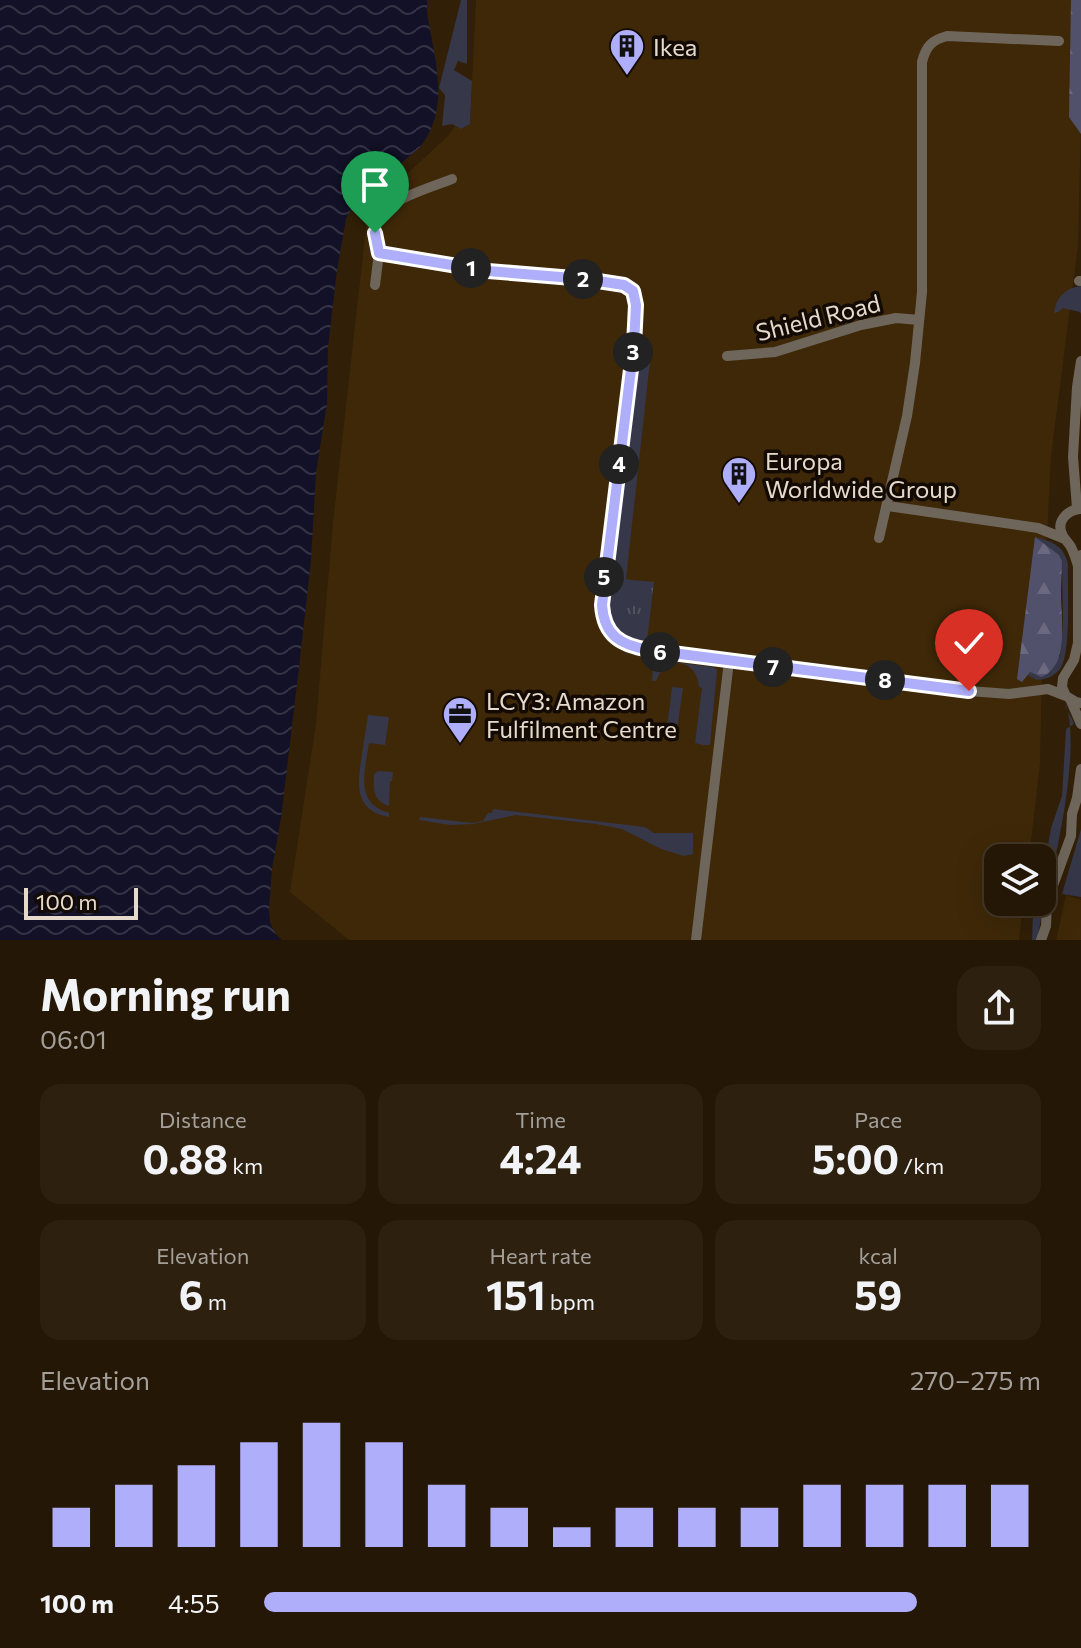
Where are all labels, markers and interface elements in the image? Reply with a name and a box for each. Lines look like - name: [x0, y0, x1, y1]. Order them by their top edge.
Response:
- building icon: Ikea: [608, 27, 646, 77]
- place label: Ikea: [653, 32, 697, 61]
- pin: [341, 151, 409, 233]
- icon: arrive: [353, 163, 397, 207]
- pin: 1: [451, 248, 491, 288]
- text: 1: [466, 254, 476, 281]
- pin: 2: [563, 259, 603, 299]
- text: 2: [577, 265, 589, 292]
- street label: Shield Road: [753, 288, 883, 346]
- pin: 3: [613, 332, 653, 372]
- text: 3: [627, 338, 639, 365]
- pin: 4: [599, 444, 639, 484]
- place label: Europa Worldwide Group: [765, 446, 957, 503]
- text: 4: [612, 450, 626, 477]
- building icon: Europa Worldwide Group: [720, 455, 758, 505]
- pin: 5: [584, 557, 624, 597]
- text: 5: [598, 563, 610, 590]
- pin: [935, 609, 1003, 691]
- icon: check: [947, 621, 991, 665]
- pin: 6: [640, 632, 680, 672]
- text: 6: [653, 638, 667, 665]
- pin: 7: [753, 647, 793, 687]
- text: 7: [767, 653, 779, 680]
- pin: 8: [865, 660, 905, 700]
- text: 8: [878, 666, 892, 693]
- place label: LCY3: Amazon Fulfilment Centre: [486, 686, 677, 743]
- office icon: LCY3: Amazon Fulfilment Centre: [441, 695, 479, 745]
- map controls: [984, 844, 1056, 916]
- button: layers: [984, 844, 1056, 916]
- scale bar: [24, 884, 138, 920]
- text: 100 m: [36, 888, 98, 915]
- text: Morning run: [40, 966, 291, 1020]
- button: share: [957, 966, 1041, 1050]
- text: 06:01: [40, 1023, 107, 1054]
- text: Distance: [159, 1106, 247, 1133]
- text: Time: [515, 1106, 566, 1133]
- text: Pace: [854, 1106, 902, 1133]
- text: 0.88: [142, 1133, 228, 1182]
- text: 4:24: [500, 1133, 581, 1182]
- text: 5:00: [812, 1133, 899, 1182]
- text: km: [228, 1152, 263, 1179]
- text: /km: [899, 1152, 944, 1179]
- text: Elevation: [156, 1242, 249, 1269]
- text: Heart rate: [489, 1242, 592, 1269]
- text: kcal: [858, 1242, 898, 1269]
- text: 6: [179, 1269, 203, 1318]
- text: 151: [486, 1269, 546, 1318]
- text: 59: [854, 1269, 902, 1318]
- text: m: [203, 1288, 227, 1315]
- text: bpm: [546, 1288, 595, 1315]
- text: Elevation: [40, 1364, 150, 1395]
- text: 270–275 m: [910, 1364, 1041, 1395]
- text: 100 m: [40, 1587, 114, 1618]
- text: 4:55: [168, 1587, 220, 1618]

